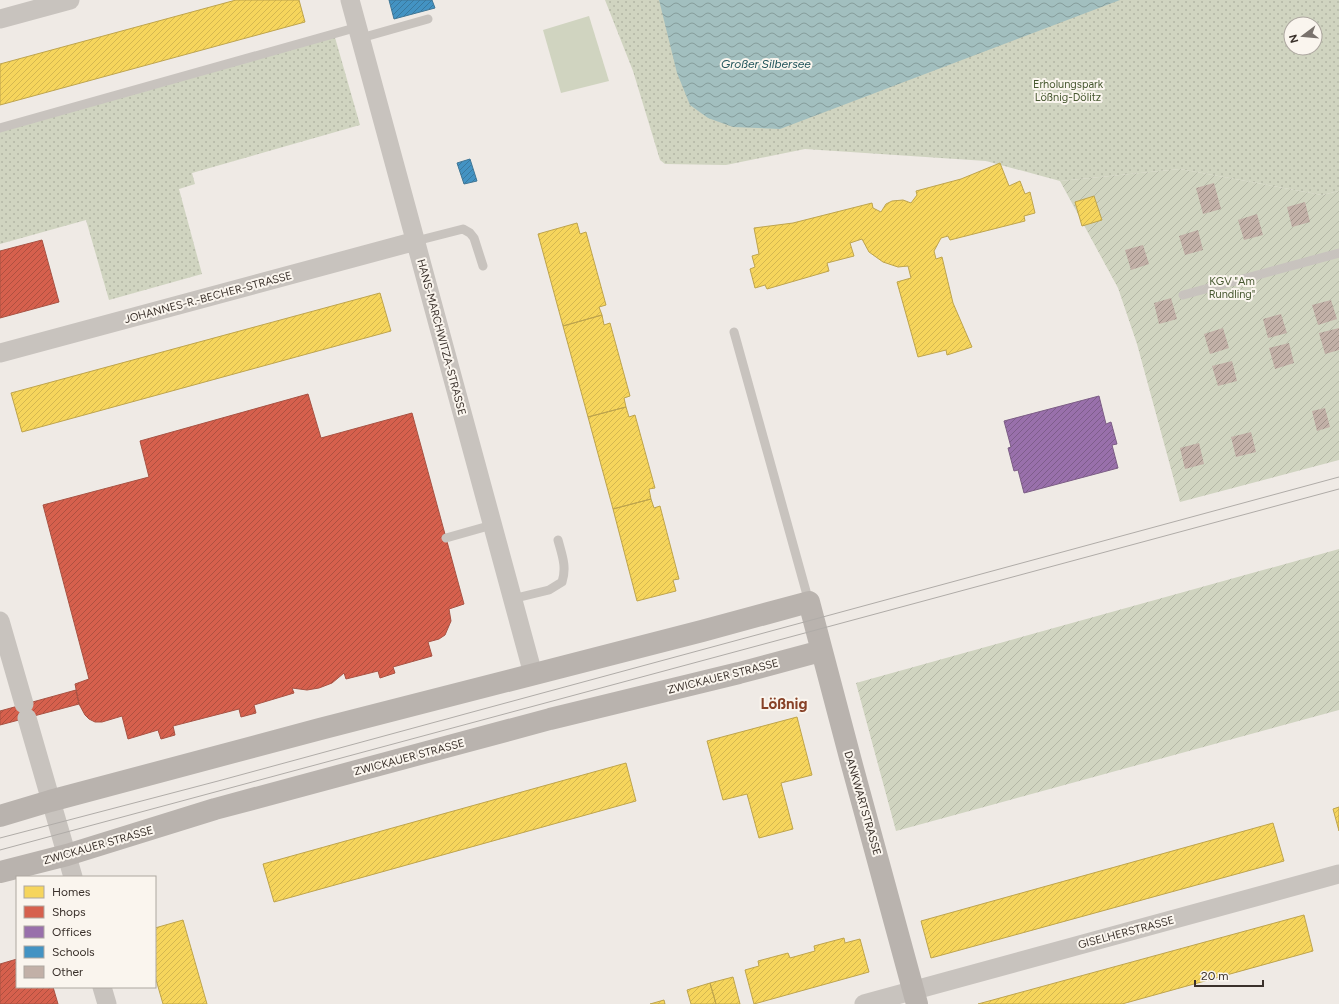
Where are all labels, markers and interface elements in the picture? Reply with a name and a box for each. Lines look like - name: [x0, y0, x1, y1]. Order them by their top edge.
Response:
- north arrow: [1283, 16, 1323, 56]
- text: N: [1286, 33, 1301, 45]
- water label: Großer Silbersee: [721, 57, 811, 71]
- park label: Erholungspark Lößnig-Dölitz: [1033, 78, 1104, 104]
- street label: HANS-MARCHWITZA-STRASSE: [414, 258, 469, 417]
- street label: JOHANNES-R.-BECHER-STRASSE: [123, 269, 293, 326]
- park label: KGV "Am Rundling": [1209, 275, 1255, 301]
- street label: ZWICKAUER STRASSE: [666, 656, 780, 697]
- district label: Lößnig: [760, 695, 808, 713]
- street label: ZWICKAUER STRASSE: [352, 736, 466, 778]
- street label: DANKWARTSTRASSE: [841, 749, 884, 857]
- street label: ZWICKAUER STRASSE: [42, 824, 155, 867]
- legend: [16, 876, 156, 988]
- text: Homes: [52, 885, 91, 899]
- text: Shops: [52, 905, 86, 919]
- street label: GISELHERSTRASSE: [1077, 913, 1176, 952]
- text: Offices: [52, 925, 92, 939]
- text: Schools: [52, 945, 95, 959]
- scale bar: [1195, 962, 1263, 988]
- text: Other: [52, 965, 83, 979]
- text: 20 m: [1201, 969, 1229, 983]

